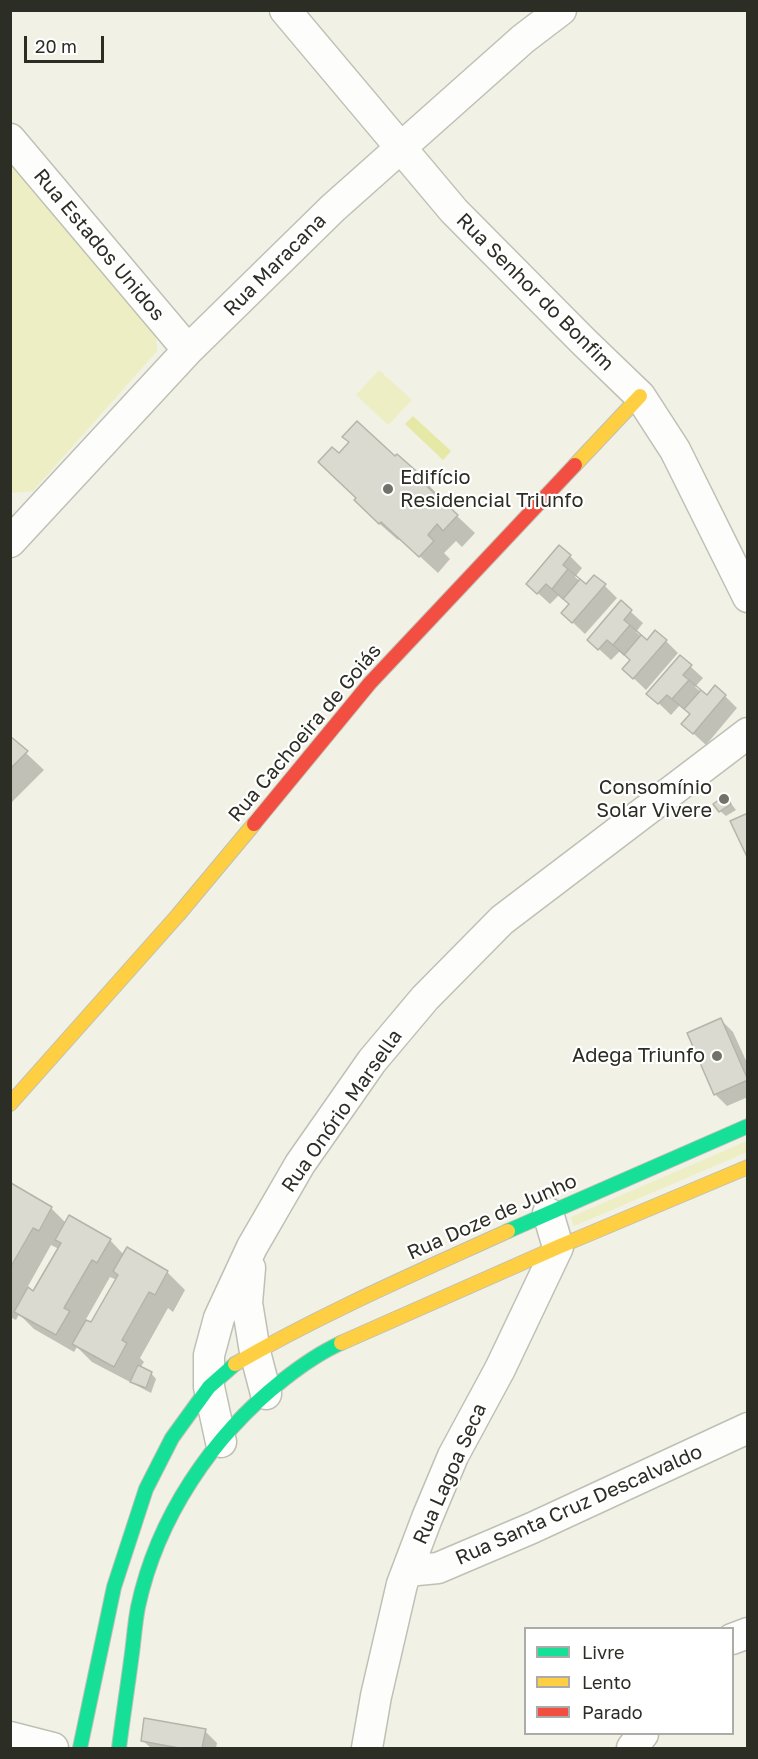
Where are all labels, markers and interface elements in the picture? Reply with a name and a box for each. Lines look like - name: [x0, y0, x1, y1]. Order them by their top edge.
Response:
- scale bar: [27, 24, 106, 62]
- text: 20 m: [35, 35, 77, 57]
- street label: Rua Estados Unidos: [28, 164, 170, 326]
- street label: Rua Senhor do Bonfim: [451, 208, 619, 376]
- street label: Rua Maracana: [219, 209, 331, 321]
- place label: Edifício Residencial Triunfo: [400, 466, 583, 513]
- marker: Edifício Residencial Triunfo: [381, 482, 395, 496]
- street label: Rua Cachoeira de Goiás: [224, 639, 386, 827]
- place label: Consomínio Solar Vivere: [596, 776, 712, 823]
- marker: Consomínio Solar Vivere: [717, 792, 731, 806]
- street label: Rua Onório Marsella: [277, 1025, 407, 1197]
- place label: Adega Triunfo: [572, 1044, 705, 1068]
- marker: Adega Triunfo: [710, 1049, 724, 1063]
- street label: Rua Doze de Junho: [403, 1169, 581, 1265]
- street label: Rua Lagoa Seca: [408, 1400, 492, 1548]
- street label: Rua Santa Cruz Descalvaldo: [452, 1440, 706, 1570]
- legend: [524, 1627, 734, 1735]
- text: Livre: [582, 1641, 624, 1663]
- text: Lento: [582, 1671, 631, 1693]
- text: Parado: [582, 1701, 643, 1723]

